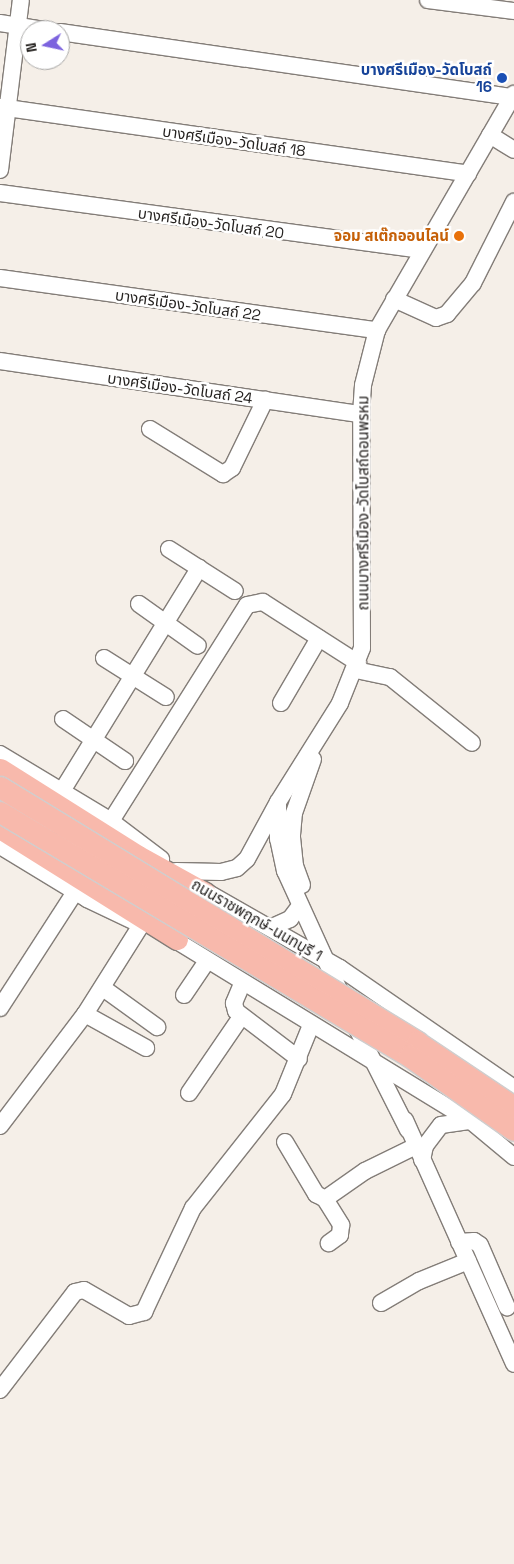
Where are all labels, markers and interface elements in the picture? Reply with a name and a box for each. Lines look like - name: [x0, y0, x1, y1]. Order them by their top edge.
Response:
- north arrow: [20, 20, 70, 70]
- text: N: [22, 41, 41, 54]
- place label: บางศรีเมือง-วัดโบสถ์ 16: [361, 60, 492, 95]
- marker: บางศรีเมือง-วัดโบสถ์ 16: [496, 72, 508, 84]
- street label: บางศรีเมือง-วัดโบสถ์ 18: [161, 122, 307, 160]
- street label: บางศรีเมือง-วัดโบสถ์ 20: [137, 204, 285, 242]
- place label: จอม สเต๊กออนไลน์: [334, 227, 449, 245]
- marker: จอม สเต๊กออนไลน์: [453, 230, 465, 242]
- street label: บางศรีเมือง-วัดโบสถ์ 22: [114, 286, 262, 324]
- street label: บางศรีเมือง-วัดโบสถ์ 24: [106, 369, 254, 407]
- street label: ถนนบางศรีเมือง-วัดโบสถ์ดอนพรหม: [354, 395, 372, 611]
- street label: ถนนราชพฤกษ์-นนทบุรี 1: [188, 875, 326, 965]

